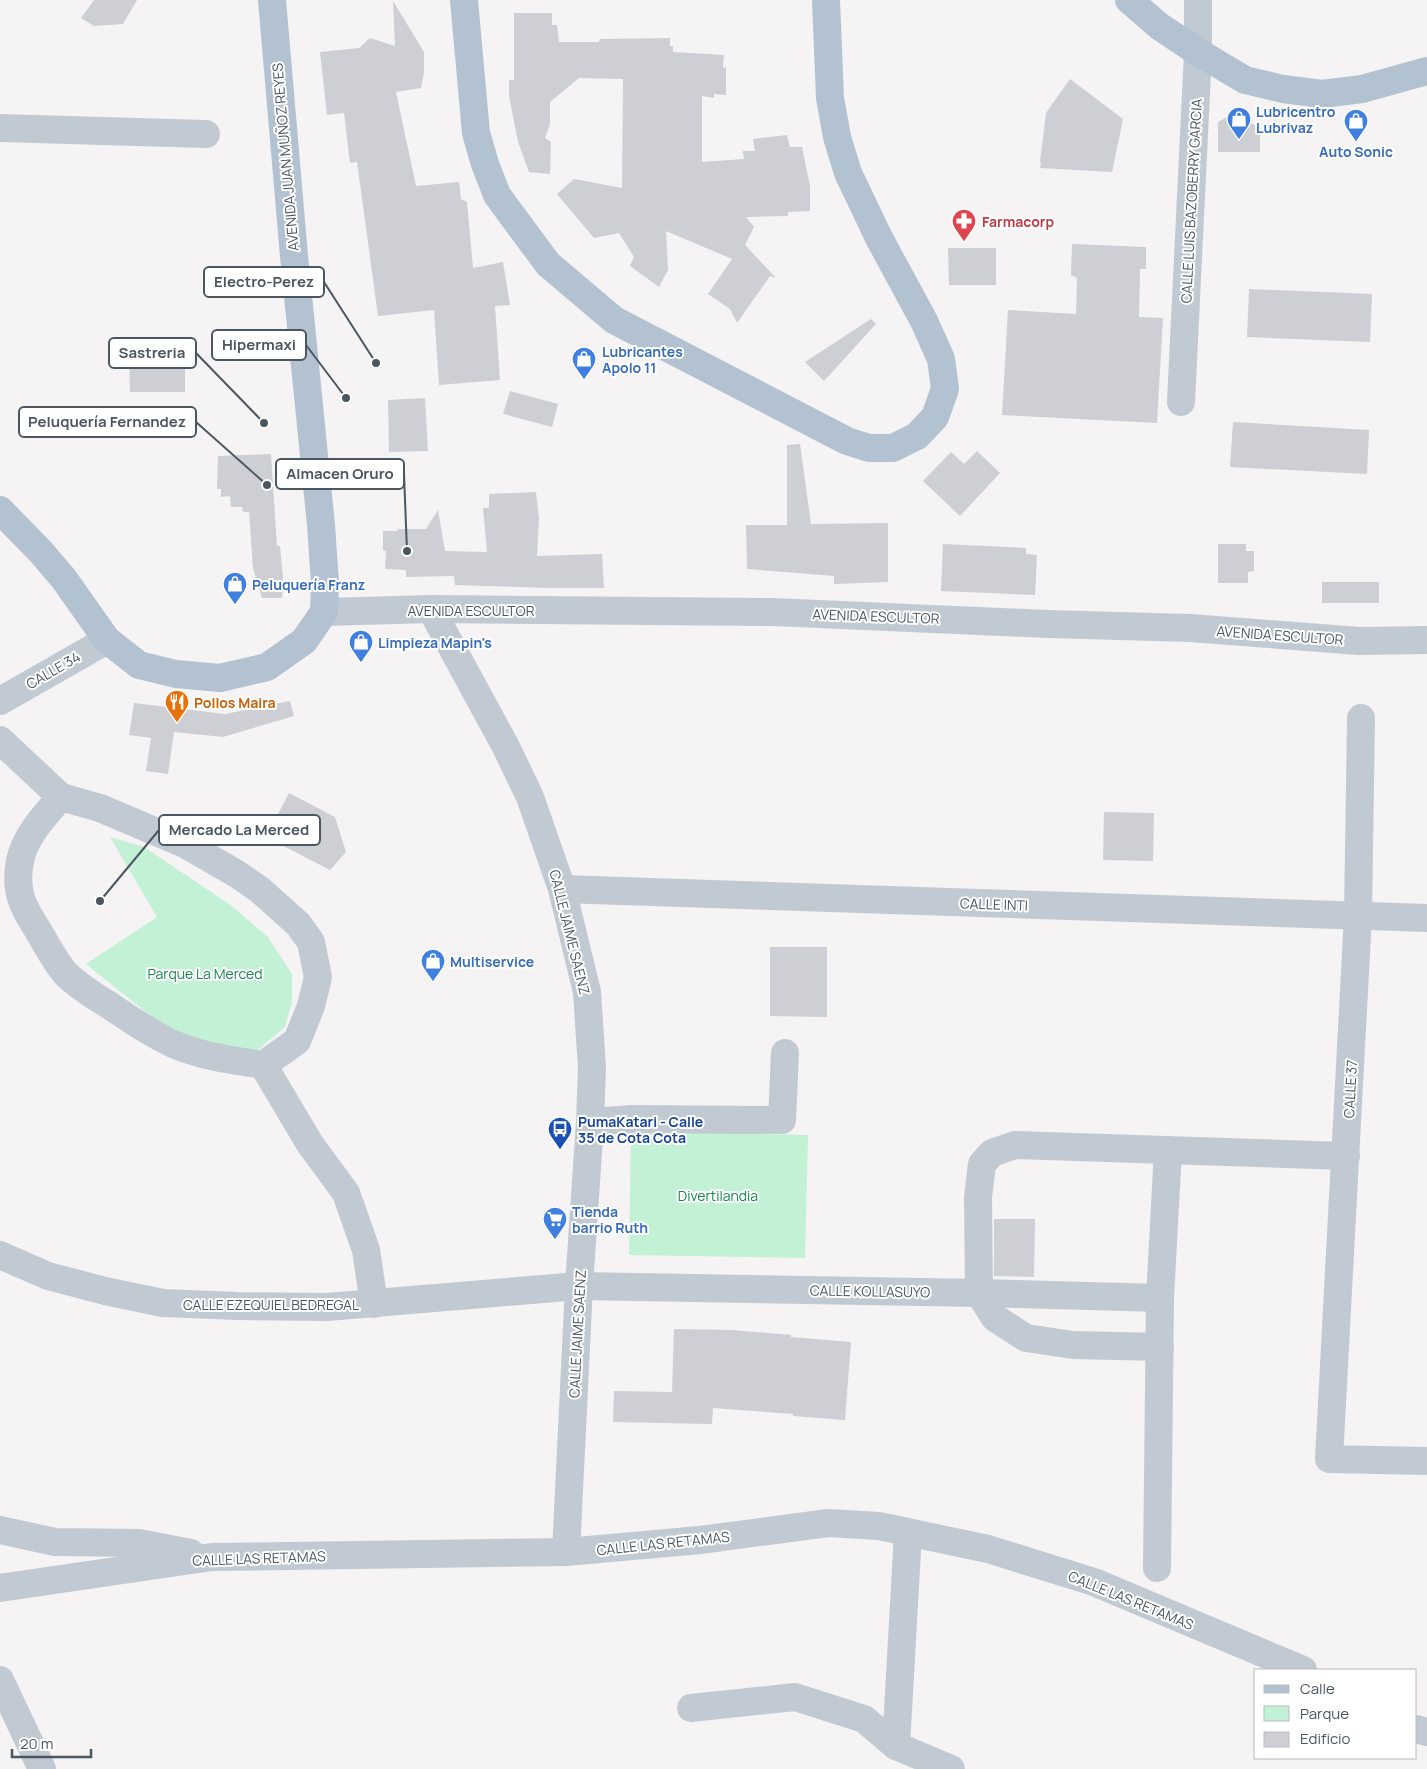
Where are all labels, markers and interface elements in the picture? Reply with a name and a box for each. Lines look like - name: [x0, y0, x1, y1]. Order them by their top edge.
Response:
- street label: AVENIDA JUAN MUÑOZ REYES: [267, 62, 303, 252]
- street label: CALLE LUIS BAZOBERRY GARCIA: [1176, 98, 1206, 304]
- place label: Lubricentro Lubrivaz: [1256, 102, 1336, 137]
- shop icon: Lubricentro Lubrivaz: [1226, 106, 1252, 140]
- shop icon: Auto Sonic: [1343, 108, 1369, 142]
- place label: Auto Sonic: [1319, 142, 1393, 161]
- pharmacy icon: Farmacorp: [951, 208, 977, 242]
- place label: Farmacorp: [982, 212, 1054, 231]
- callout: Electro-Perez: [204, 267, 324, 297]
- text: Electro-Perez: [214, 271, 314, 292]
- callout: Hipermaxi: [212, 330, 306, 360]
- text: Hipermaxi: [222, 334, 296, 355]
- callout: Sastreria: [109, 338, 196, 368]
- text: Sastreria: [119, 342, 185, 363]
- place label: Lubricantes Apolo 11: [602, 342, 683, 377]
- shop icon: Lubricantes Apolo 11: [571, 346, 597, 380]
- callout: Peluquería Fernandez: [19, 407, 196, 437]
- text: Peluquería Fernandez: [28, 411, 186, 432]
- callout: Almacen Oruro: [276, 459, 404, 489]
- text: Almacen Oruro: [286, 463, 394, 484]
- shop icon: Peluquería Franz: [222, 571, 248, 605]
- place label: Peluquería Franz: [252, 575, 365, 594]
- street label: AVENIDA ESCULTOR: [407, 601, 535, 620]
- street label: AVENIDA ESCULTOR: [812, 604, 940, 628]
- street label: AVENIDA ESCULTOR: [1216, 621, 1344, 649]
- shop icon: Limpieza Mapin's: [348, 629, 374, 663]
- place label: Limpieza Mapin's: [378, 633, 492, 652]
- street label: CALLE 34: [22, 647, 84, 693]
- restaurant icon: Pollos Maira: [164, 689, 190, 723]
- place label: Pollos Maira: [194, 693, 276, 712]
- callout: Mercado La Merced: [159, 815, 320, 845]
- text: Mercado La Merced: [169, 819, 309, 840]
- street label: CALLE JAIME SAENZ: [545, 867, 595, 997]
- street label: CALLE INTI: [960, 893, 1028, 915]
- shop icon: Multiservice: [420, 948, 446, 982]
- place label: Multiservice: [450, 952, 534, 971]
- park label: Parque La Merced: [147, 964, 263, 983]
- street label: CALLE 37: [1339, 1059, 1361, 1119]
- place label: PumaKatari - Calle 35 de Cota Cota: [578, 1112, 703, 1147]
- bus stop icon: PumaKatari - Calle 35 de Cota Cota: [547, 1116, 573, 1150]
- park label: Divertilandia: [678, 1186, 758, 1205]
- place label: Tienda barrio Ruth: [572, 1202, 648, 1237]
- supermarket icon: Tienda barrio Ruth: [542, 1206, 568, 1240]
- street label: CALLE JAIME SAENZ: [564, 1269, 590, 1399]
- street label: CALLE KOLLASUYO: [810, 1280, 930, 1302]
- street label: CALLE EZEQUIEL BEDREGAL: [183, 1295, 359, 1314]
- street label: CALLE LAS RETAMAS: [596, 1527, 731, 1559]
- street label: CALLE LAS RETAMAS: [192, 1546, 326, 1570]
- street label: CALLE LAS RETAMAS: [1066, 1566, 1197, 1634]
- legend: [1254, 1669, 1417, 1759]
- text: Calle: [1300, 1678, 1335, 1699]
- text: Parque: [1300, 1703, 1349, 1724]
- scale bar: [12, 1726, 91, 1758]
- text: Edificio: [1300, 1728, 1351, 1749]
- text: 20 m: [20, 1733, 53, 1754]

